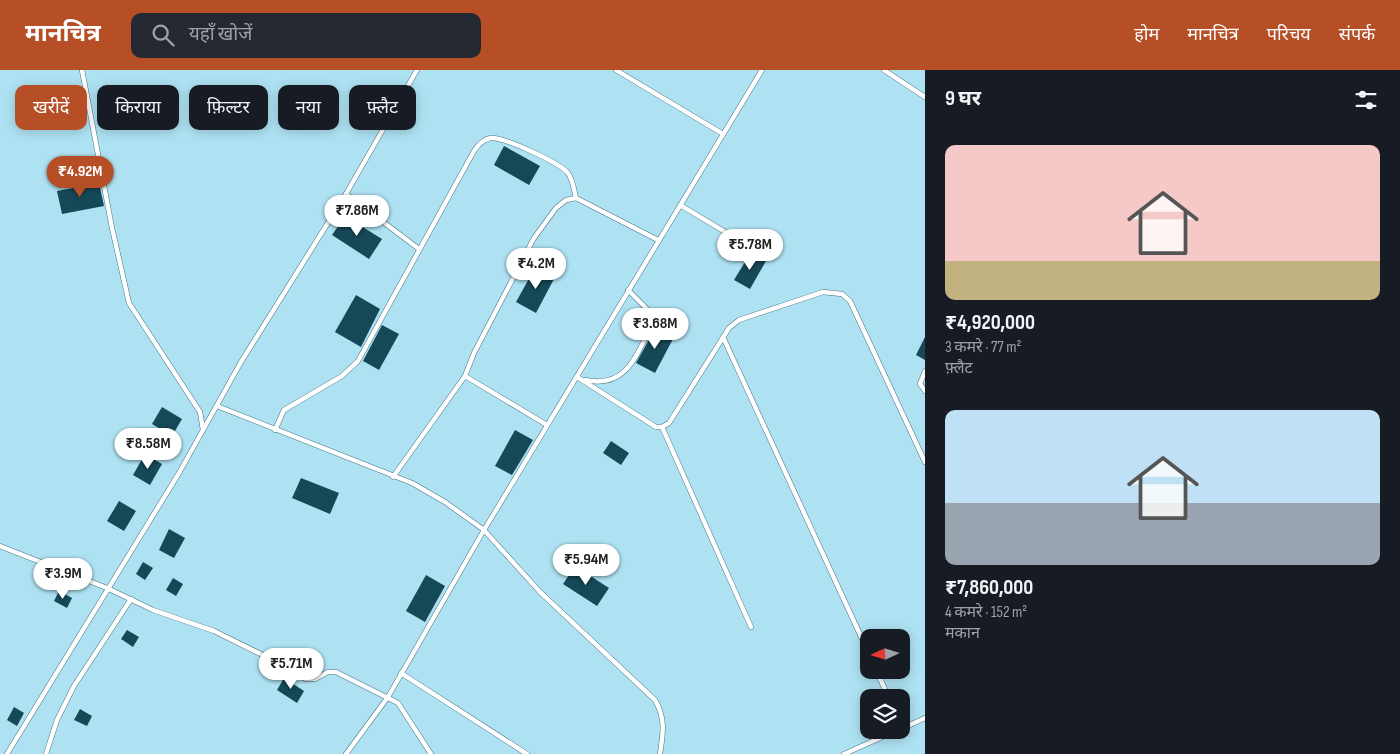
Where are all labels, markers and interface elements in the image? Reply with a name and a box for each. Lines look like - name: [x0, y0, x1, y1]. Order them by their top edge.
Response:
- search box: [131, 13, 481, 58]
- text: मानचित्र: [25, 19, 101, 48]
- icon: search: [149, 21, 177, 49]
- text: यहाँ खोजें: [189, 23, 252, 46]
- text: होम: [1134, 24, 1159, 45]
- text: मानचित्र: [1187, 24, 1239, 45]
- text: परिचय: [1267, 24, 1311, 45]
- text: संपर्क: [1339, 24, 1375, 45]
- chip: खरीदें: [15, 85, 87, 130]
- chip: किराया: [97, 85, 179, 130]
- chip: फ़िल्टर: [189, 85, 268, 130]
- chip: नया: [278, 85, 339, 130]
- chip: फ़्लैट: [349, 85, 416, 130]
- text: 9 घर: [945, 86, 981, 111]
- icon: filters: [1352, 86, 1380, 114]
- pin: ₹4.92M: [39, 156, 121, 198]
- text: ₹4.92M: [58, 162, 102, 181]
- icon: home: [1118, 178, 1208, 268]
- pin: ₹7.86M: [316, 194, 398, 237]
- text: ₹7.86M: [335, 201, 379, 220]
- pin: ₹5.78M: [709, 228, 791, 271]
- text: ₹5.78M: [728, 235, 772, 254]
- pin: ₹4.2M: [501, 248, 571, 290]
- text: ₹4.2M: [517, 254, 555, 273]
- pin: ₹3.68M: [614, 308, 696, 350]
- text: ₹4,920,000: [945, 310, 1035, 335]
- text: ₹3.68M: [633, 314, 677, 333]
- text: 3 कमरे · 77 m²: [945, 338, 1022, 357]
- text: फ़्लैट: [945, 359, 973, 378]
- pin: ₹8.58M: [107, 428, 189, 470]
- text: ₹8.58M: [126, 434, 171, 453]
- icon: home: [1118, 443, 1208, 533]
- pin: ₹5.94M: [545, 544, 627, 586]
- text: ₹5.94M: [564, 550, 608, 569]
- pin: ₹3.9M: [28, 558, 98, 600]
- text: ₹3.9M: [44, 564, 82, 583]
- text: ₹7,860,000: [945, 575, 1033, 600]
- text: 4 कमरे · 152 m²: [945, 603, 1027, 622]
- text: मकान: [945, 624, 980, 643]
- north arrow: [860, 629, 910, 679]
- map controls: [860, 629, 910, 739]
- pin: ₹5.71M: [250, 648, 332, 690]
- text: ₹5.71M: [270, 654, 312, 673]
- button: layers: [860, 689, 910, 739]

